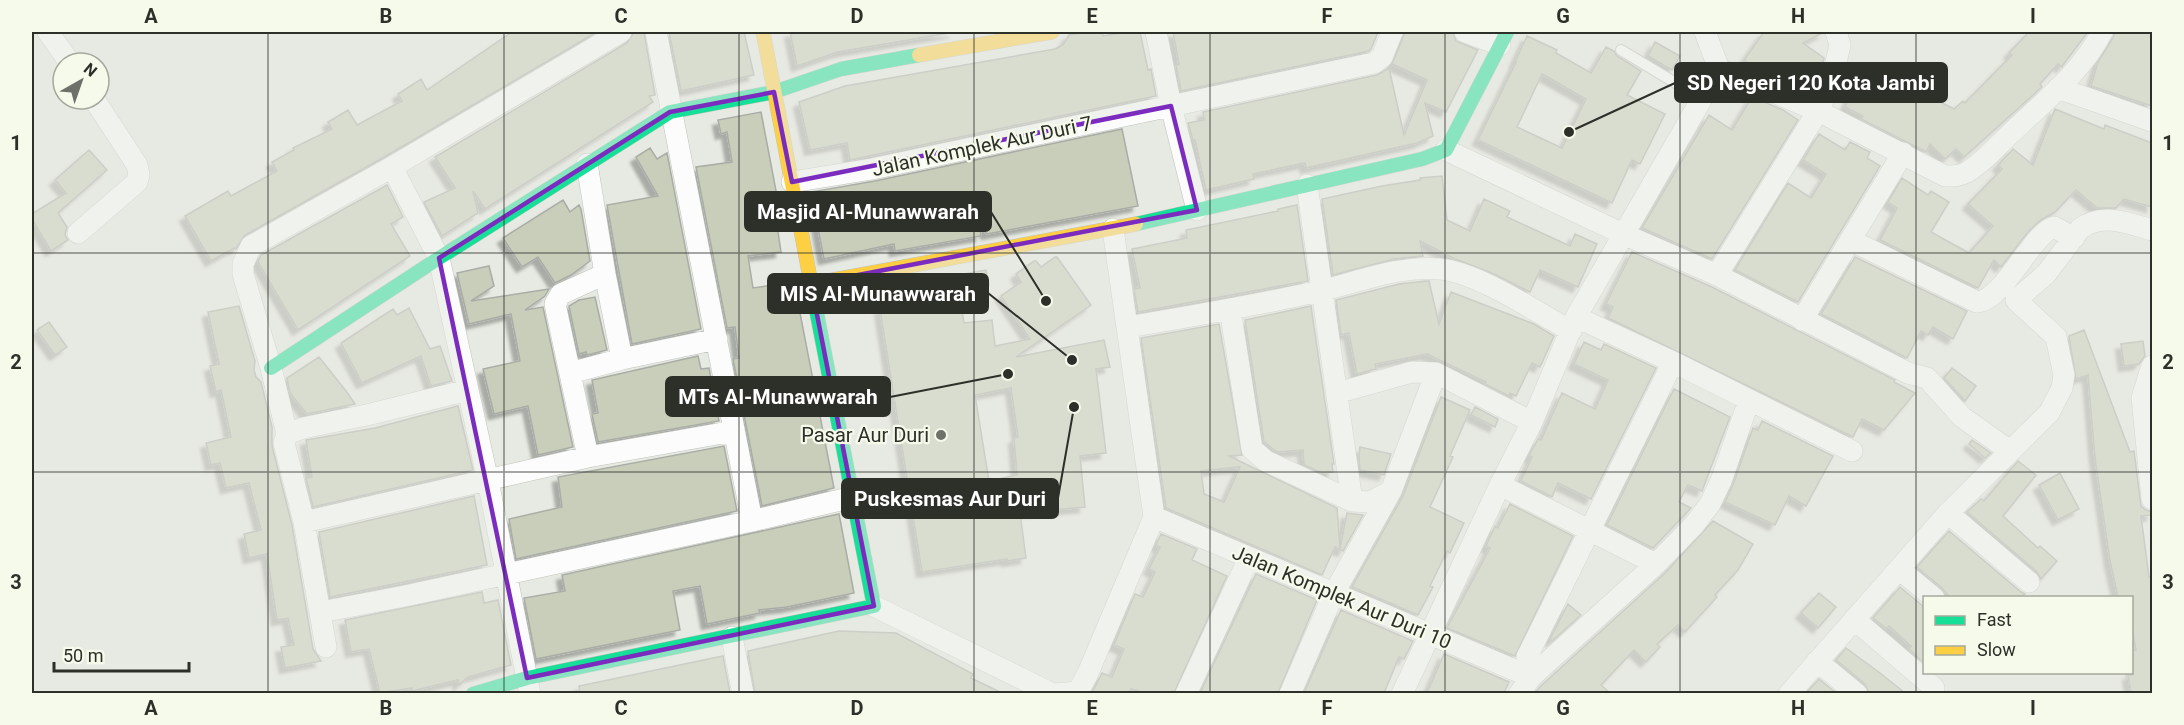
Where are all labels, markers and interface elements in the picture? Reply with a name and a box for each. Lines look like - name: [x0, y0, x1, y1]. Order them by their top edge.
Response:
- text: A: [144, 4, 158, 28]
- text: B: [380, 4, 392, 28]
- text: C: [614, 4, 628, 28]
- text: D: [851, 4, 864, 28]
- text: E: [1086, 4, 1098, 28]
- text: F: [1322, 4, 1333, 28]
- text: G: [1556, 4, 1570, 28]
- text: H: [1791, 4, 1805, 28]
- text: I: [2030, 4, 2036, 28]
- north arrow: [51, 51, 111, 111]
- text: N: [80, 59, 101, 81]
- callout: SD Negeri 120 Kota Jambi: [1675, 63, 1947, 102]
- text: SD Negeri 120 Kota Jambi: [1687, 71, 1935, 95]
- street label: Jalan Komplek Aur Duri 7: [870, 111, 1094, 181]
- text: 1: [10, 131, 22, 155]
- text: 1: [2162, 131, 2174, 155]
- callout: Masjid Al-Munawwarah: [745, 192, 991, 231]
- text: Masjid Al-Munawwarah: [757, 200, 979, 224]
- callout: MIS Al-Munawwarah: [768, 274, 988, 313]
- text: MIS Al-Munawwarah: [780, 282, 976, 306]
- text: 2: [10, 350, 22, 374]
- text: 2: [2162, 350, 2174, 374]
- callout: MTs Al-Munawwarah: [666, 377, 890, 416]
- text: MTs Al-Munawwarah: [678, 385, 878, 409]
- place label: Pasar Aur Duri: [801, 423, 929, 447]
- marker: Pasar Aur Duri: [934, 428, 948, 442]
- callout: Puskesmas Aur Duri: [842, 479, 1058, 518]
- text: Puskesmas Aur Duri: [854, 487, 1046, 511]
- street label: Jalan Komplek Aur Duri 10: [1229, 540, 1455, 654]
- text: 3: [10, 570, 22, 594]
- text: 3: [2162, 570, 2174, 594]
- legend: [1923, 596, 2133, 674]
- text: Fast: [1977, 609, 2012, 630]
- scale bar: [54, 635, 189, 673]
- text: Slow: [1977, 639, 2016, 660]
- text: 50 m: [63, 645, 103, 666]
- text: A: [144, 696, 158, 720]
- text: B: [380, 696, 392, 720]
- text: C: [614, 696, 628, 720]
- text: D: [851, 696, 864, 720]
- text: E: [1086, 696, 1098, 720]
- text: F: [1322, 696, 1333, 720]
- text: G: [1556, 696, 1570, 720]
- text: H: [1791, 696, 1805, 720]
- text: I: [2030, 696, 2036, 720]

